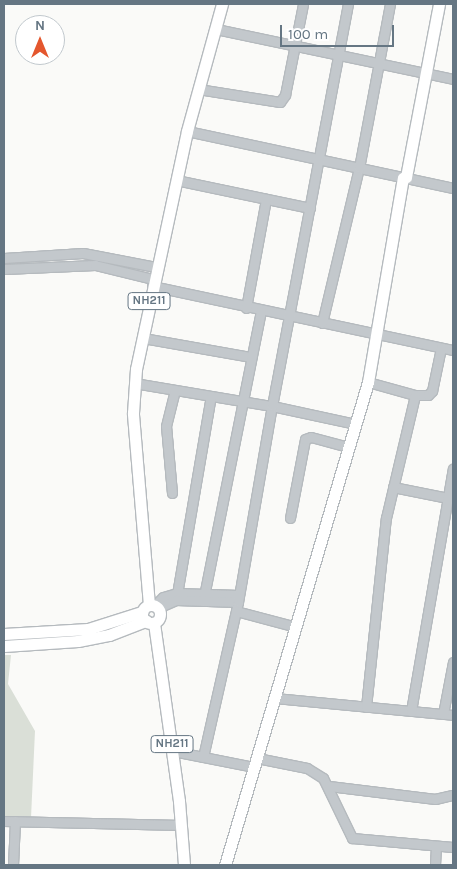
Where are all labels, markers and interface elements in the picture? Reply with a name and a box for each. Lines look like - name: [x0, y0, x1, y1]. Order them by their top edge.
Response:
- north arrow: [15, 15, 65, 65]
- scale bar: [282, 15, 396, 47]
- text: N: [35, 17, 45, 34]
- text: 100 m: [288, 25, 328, 43]
- road number: NH211: [126, 292, 172, 310]
- road number: NH211: [150, 734, 194, 754]

